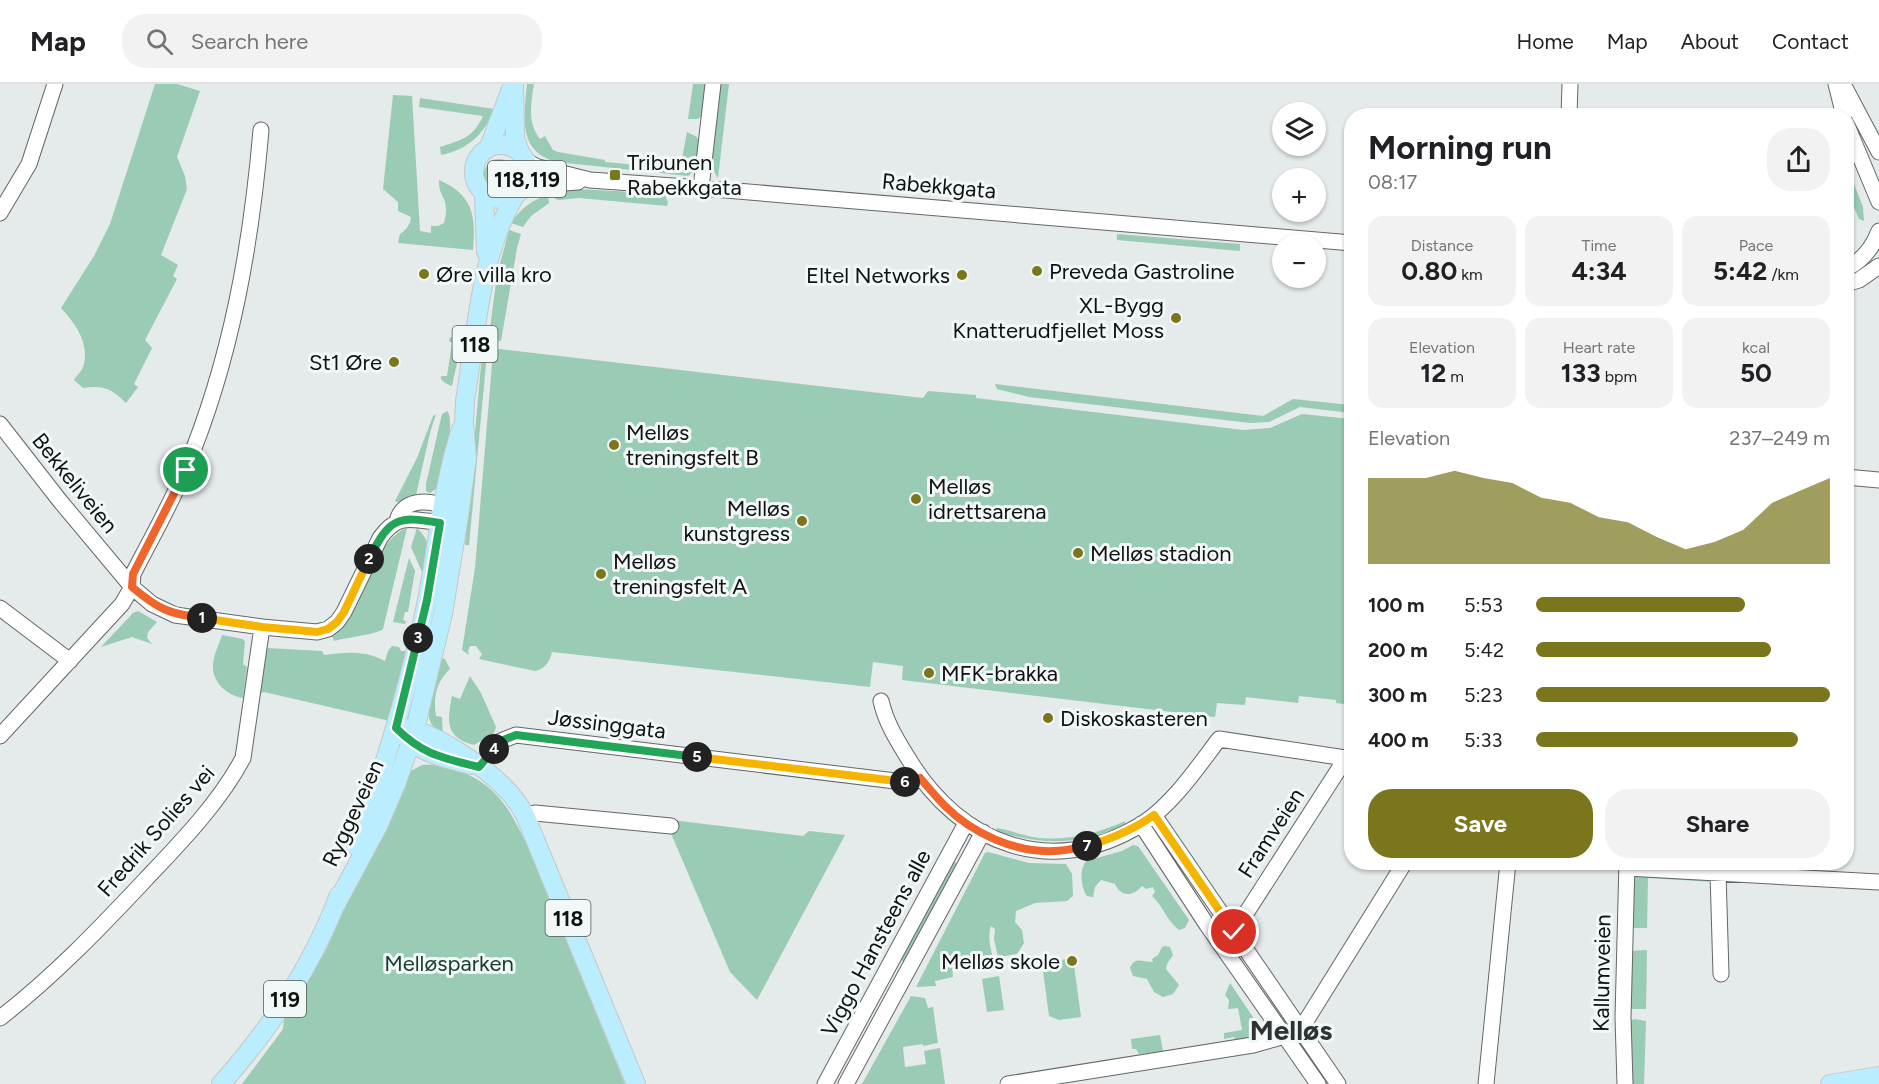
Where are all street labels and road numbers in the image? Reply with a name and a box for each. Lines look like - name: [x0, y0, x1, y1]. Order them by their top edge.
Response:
- road number: 118,119: [488, 161, 566, 197]
- street label: Rabekkgata: [881, 168, 997, 204]
- road number: 118: [452, 326, 498, 362]
- street label: Bekkeliveien: [26, 427, 124, 539]
- street label: Jøssinggata: [547, 703, 667, 745]
- street label: Ryggeveien: [316, 755, 390, 871]
- street label: Fredrik Solies vei: [92, 760, 220, 902]
- street label: Framveien: [1232, 783, 1310, 883]
- street label: Viggo Hansteens alle: [815, 845, 937, 1041]
- road number: 118: [546, 900, 590, 936]
- street label: Kallumveien: [1587, 914, 1617, 1032]
- road number: 119: [264, 981, 306, 1017]

